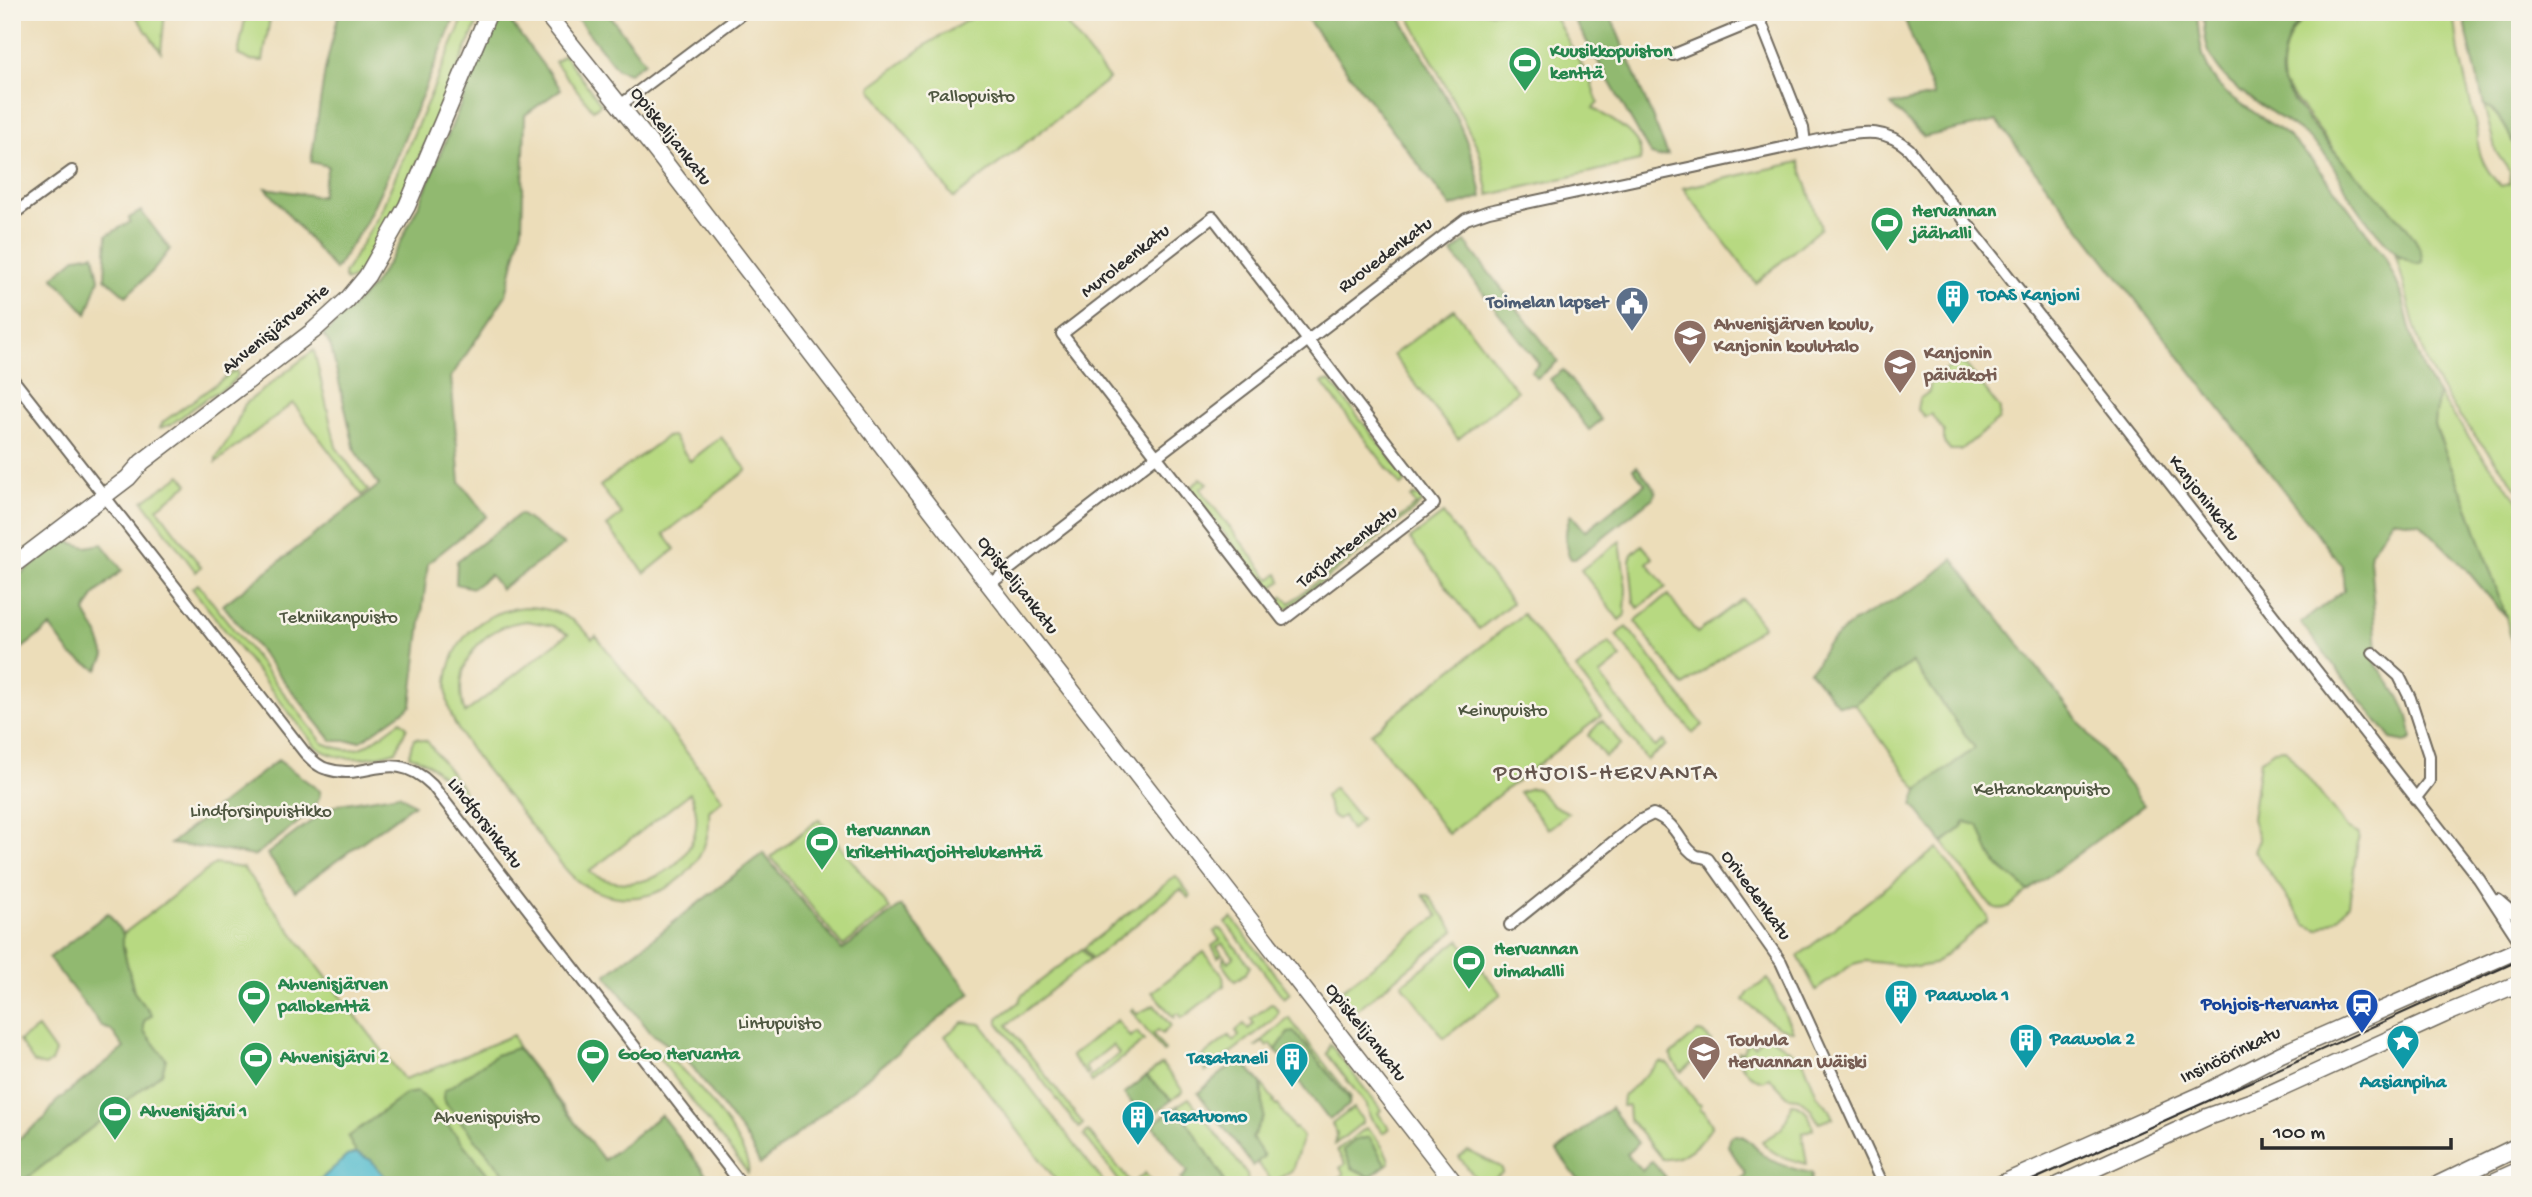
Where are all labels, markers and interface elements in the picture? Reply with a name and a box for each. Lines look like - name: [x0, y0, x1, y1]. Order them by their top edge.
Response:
- place label: Kuusikkopuiston kenttä: [1549, 41, 1673, 86]
- sports icon: Kuusikkopuiston kenttä: [1506, 44, 1544, 93]
- street label: Opiskelijankatu: [624, 83, 716, 191]
- park label: Pallopuisto: [928, 86, 1015, 109]
- place label: Hervannan jäähalli: [1908, 201, 1997, 246]
- sports icon: Hervannan jäähalli: [1868, 204, 1906, 253]
- street label: Ruovedenkatu: [1334, 213, 1438, 299]
- street label: Muroleenkatu: [1077, 220, 1175, 304]
- building icon: TOAS Kanjoni: [1934, 277, 1972, 326]
- street label: Ahvenisjärventie: [218, 280, 334, 380]
- public building icon: Toimelan lapset: [1613, 284, 1651, 333]
- place label: TOAS Kanjoni: [1976, 285, 2080, 308]
- place label: Toimelan lapset: [1485, 292, 1610, 315]
- place label: Ahvenisjärven koulu, Kanjonin koulutalo: [1713, 314, 1875, 359]
- school or university icon: Ahvenisjärven koulu, Kanjonin koulutalo: [1671, 317, 1709, 366]
- place label: Kanjonin päiväkoti: [1923, 343, 1997, 388]
- school or university icon: Kanjonin päiväkoti: [1881, 346, 1919, 395]
- street label: Kanjoninkatu: [2162, 451, 2244, 547]
- street label: Tarjanteenkatu: [1292, 501, 1403, 595]
- street label: Opiskelijankatu: [971, 532, 1063, 640]
- park label: Tekniikanpuisto: [279, 607, 398, 630]
- park label: Keinupuisto: [1458, 700, 1548, 723]
- district label: POHJOIS-HERVANTA: [1493, 761, 1718, 788]
- street label: Lindforsinkatu: [441, 774, 527, 874]
- park label: Keltanokanpuisto: [1974, 779, 2110, 802]
- park label: Lindforsinpuistikko: [190, 801, 332, 824]
- place label: Hervannan krikettiharjoittelukenttä: [846, 820, 1043, 865]
- sports icon: Hervannan krikettiharjoittelukenttä: [803, 823, 841, 872]
- street label: Orivedenkatu: [1715, 846, 1796, 946]
- place label: Hervannan uimahalli: [1494, 939, 1579, 984]
- sports icon: Hervannan uimahalli: [1450, 942, 1488, 991]
- place label: Ahvenisjärven pallokenttä: [277, 974, 389, 1019]
- sports icon: Ahvenisjärven pallokenttä: [235, 977, 273, 1026]
- building icon: Paawola 1: [1882, 977, 1920, 1026]
- street label: Opiskelijankatu: [1319, 979, 1411, 1087]
- place label: Paawola 1: [1925, 985, 2009, 1008]
- station icon: Pohjois-Hervanta: [2343, 986, 2381, 1035]
- place label: Pohjois-Hervanta: [2200, 994, 2339, 1017]
- park label: Lintupuisto: [738, 1013, 822, 1036]
- building icon: Paawola 2: [2007, 1021, 2045, 1070]
- street label: Insinöörinkatu: [2177, 1022, 2285, 1090]
- place icon: Aasianpiha: [2384, 1022, 2422, 1071]
- place label: Paawola 2: [2049, 1029, 2135, 1052]
- place label: Touhula Hervannan Wäiski: [1726, 1030, 1867, 1075]
- school or university icon: Touhula Hervannan Wäiski: [1685, 1033, 1723, 1082]
- sports icon: GoGo Hervanta: [574, 1036, 612, 1085]
- sports icon: Ahvenisjärvi 2: [237, 1039, 275, 1088]
- building icon: Tasataneli: [1273, 1040, 1311, 1089]
- place label: GoGo Hervanta: [618, 1044, 741, 1067]
- place label: Ahvenisjärvi 2: [279, 1047, 390, 1070]
- place label: Tasataneli: [1185, 1048, 1268, 1071]
- place label: Aasianpiha: [2359, 1072, 2448, 1095]
- sports icon: Ahvenisjärvi 1: [96, 1093, 134, 1142]
- building icon: Tasatuomo: [1119, 1098, 1157, 1147]
- place label: Ahvenisjärvi 1: [139, 1101, 247, 1124]
- place label: Tasatuomo: [1160, 1106, 1247, 1129]
- scale bar: [2262, 1106, 2452, 1150]
- park label: Ahvenispuisto: [434, 1107, 540, 1130]
- text: 100 m: [2272, 1122, 2325, 1147]

